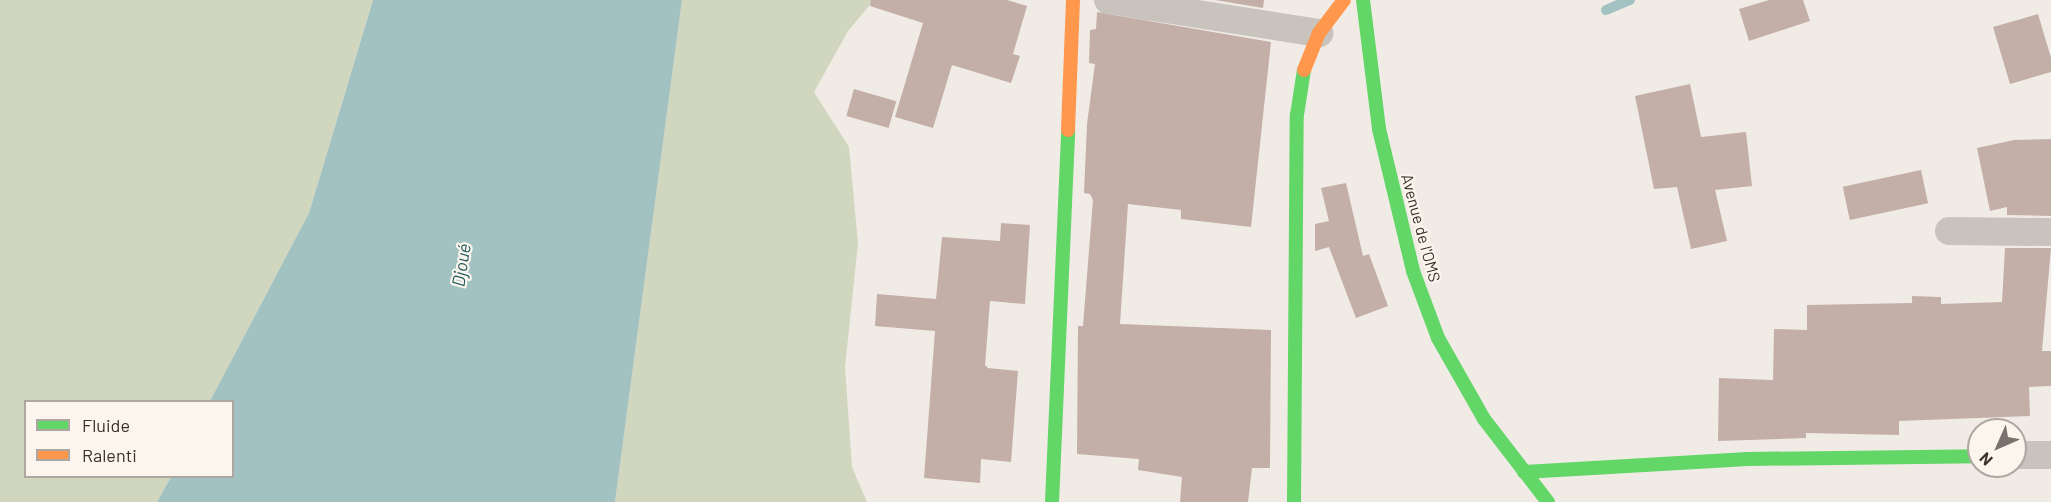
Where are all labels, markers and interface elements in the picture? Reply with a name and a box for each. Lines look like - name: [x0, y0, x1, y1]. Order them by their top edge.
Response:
- street label: Avenue de l'OMS: [1397, 172, 1445, 284]
- water label: Djoué: [447, 242, 475, 288]
- legend: [24, 400, 234, 478]
- text: Fluide: [82, 414, 130, 436]
- north arrow: [1967, 418, 2027, 478]
- text: Ralenti: [82, 444, 137, 466]
- text: N: [1975, 449, 1996, 470]

